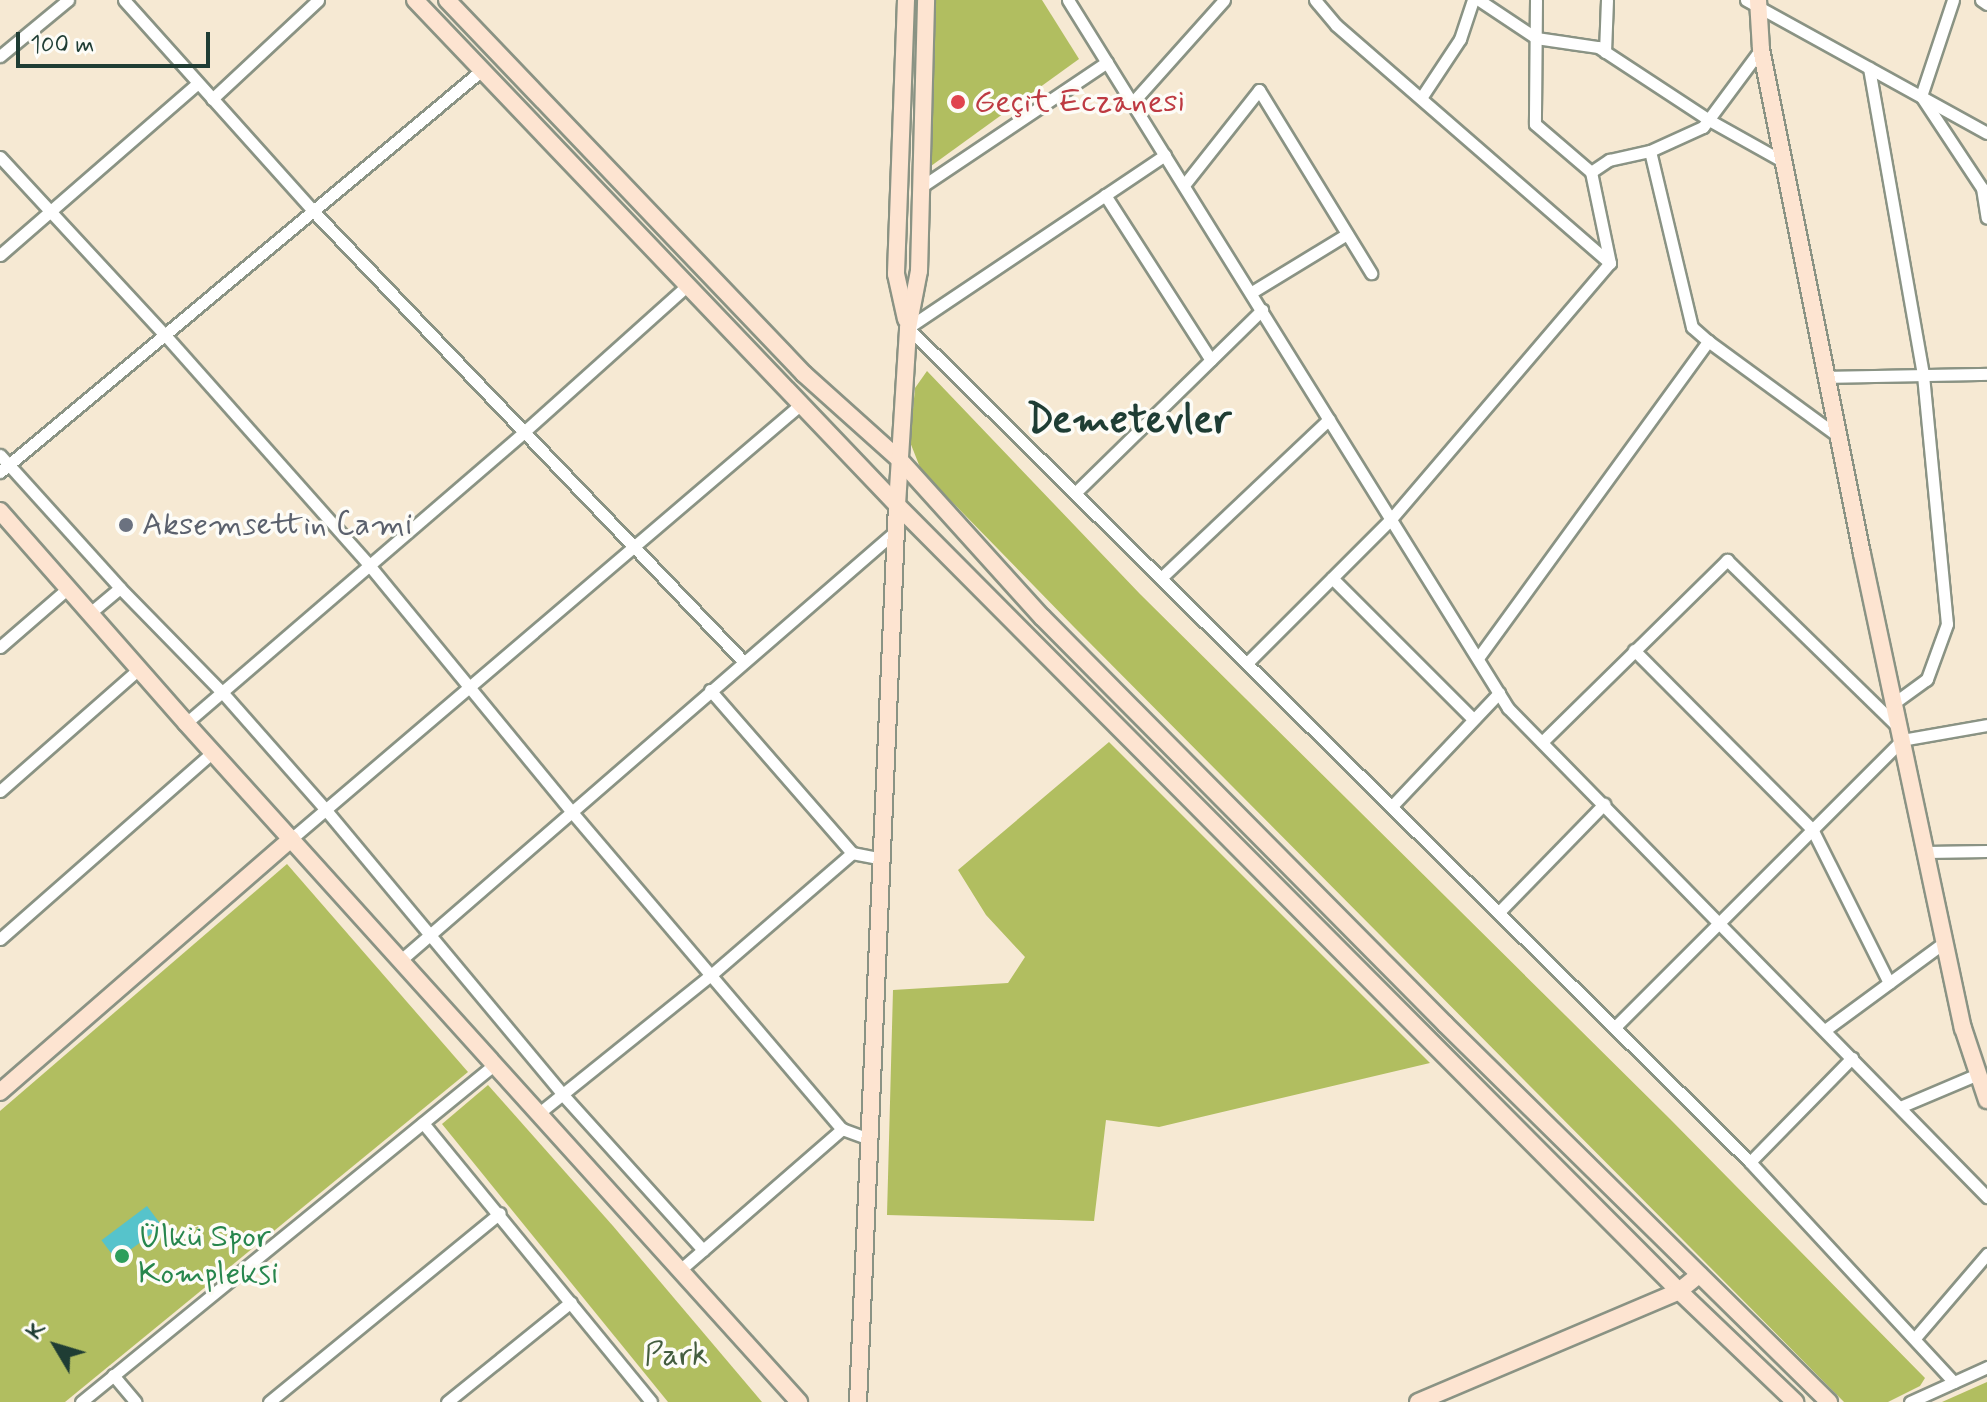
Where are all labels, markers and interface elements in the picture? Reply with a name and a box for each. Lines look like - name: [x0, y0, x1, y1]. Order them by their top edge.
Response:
- scale bar: [20, 16, 214, 66]
- text: 100 m: [30, 30, 94, 61]
- place label: Geçit Eczanesi: [974, 83, 1185, 121]
- marker: Geçit Eczanesi: [949, 93, 967, 111]
- district label: Demetevler: [1027, 397, 1231, 445]
- place label: Aksemsettin Cami: [142, 506, 412, 544]
- marker: Aksemsettin Cami: [117, 516, 135, 534]
- place label: Ülkü Spor Kompleksi: [138, 1219, 278, 1294]
- marker: Ülkü Spor Kompleksi: [113, 1247, 131, 1265]
- north arrow: [16, 1306, 96, 1386]
- text: K: [21, 1316, 53, 1346]
- park label: Park: [644, 1336, 708, 1374]

